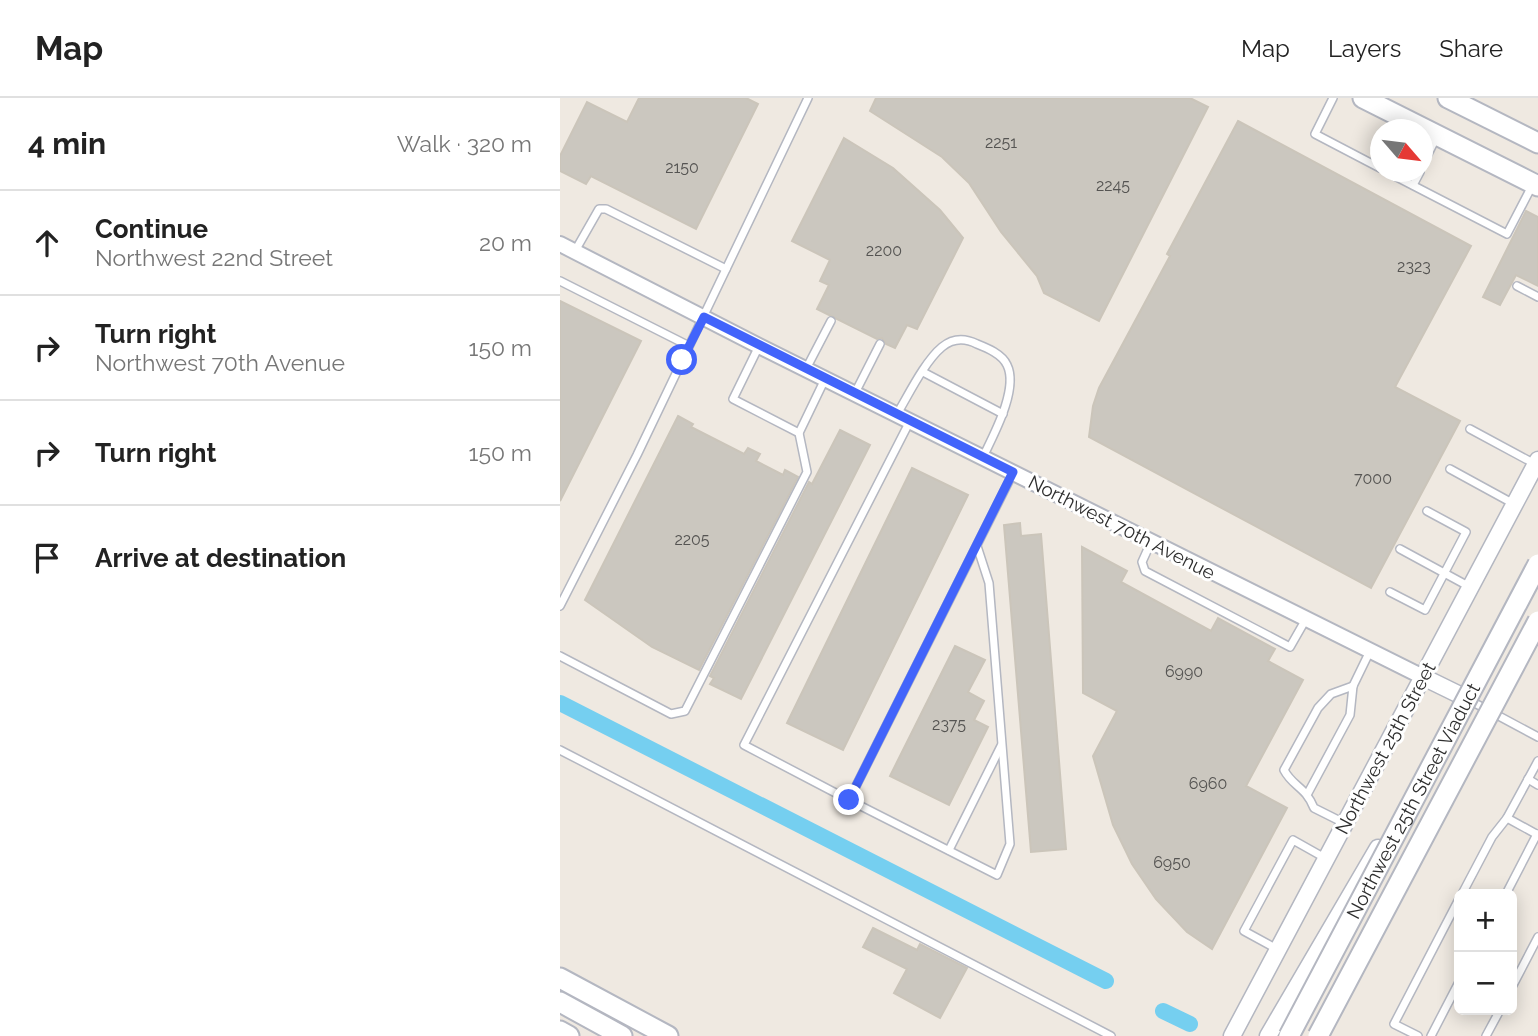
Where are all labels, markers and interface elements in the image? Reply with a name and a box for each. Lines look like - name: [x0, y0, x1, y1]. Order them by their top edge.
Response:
- text: Map: [35, 29, 103, 68]
- text: Map: [1241, 34, 1290, 63]
- text: Layers: [1328, 34, 1401, 63]
- text: Share: [1439, 34, 1503, 63]
- north arrow: [1370, 119, 1433, 182]
- text: 4 min: [28, 126, 106, 161]
- text: Walk · 320 m: [397, 130, 532, 157]
- house number: 2251: [985, 133, 1017, 152]
- house number: 2150: [665, 158, 699, 177]
- house number: 2245: [1096, 176, 1130, 195]
- text: Continue: [95, 214, 208, 244]
- icon: ahead: [28, 224, 66, 262]
- text: 20 m: [479, 229, 532, 256]
- house number: 2200: [866, 241, 902, 260]
- text: Northwest 22nd Street: [95, 244, 333, 271]
- house number: 2323: [1397, 257, 1431, 276]
- text: Turn right: [95, 319, 216, 349]
- icon: right: [28, 329, 66, 367]
- text: 150 m: [469, 334, 532, 361]
- route start: [666, 344, 697, 375]
- text: Northwest 70th Avenue: [95, 349, 345, 376]
- icon: right: [28, 434, 66, 472]
- text: Turn right: [95, 438, 216, 468]
- text: 150 m: [469, 439, 532, 466]
- house number: 7000: [1354, 469, 1392, 488]
- street label: Northwest 70th Avenue: [1025, 470, 1219, 584]
- house number: 2205: [674, 530, 710, 549]
- icon: arrive: [28, 539, 66, 577]
- text: Arrive at destination: [95, 543, 346, 573]
- street label: Northwest 25th Street: [1330, 658, 1440, 838]
- house number: 6990: [1165, 662, 1203, 681]
- street label: Northwest 25th Street Viaduct: [1342, 679, 1485, 922]
- house number: 2375: [932, 715, 966, 734]
- house number: 6960: [1189, 774, 1227, 793]
- route end: [833, 784, 864, 815]
- house number: 6950: [1153, 853, 1191, 872]
- map controls: [1454, 889, 1517, 1015]
- button: +: [1454, 889, 1517, 952]
- button: −: [1454, 952, 1517, 1015]

